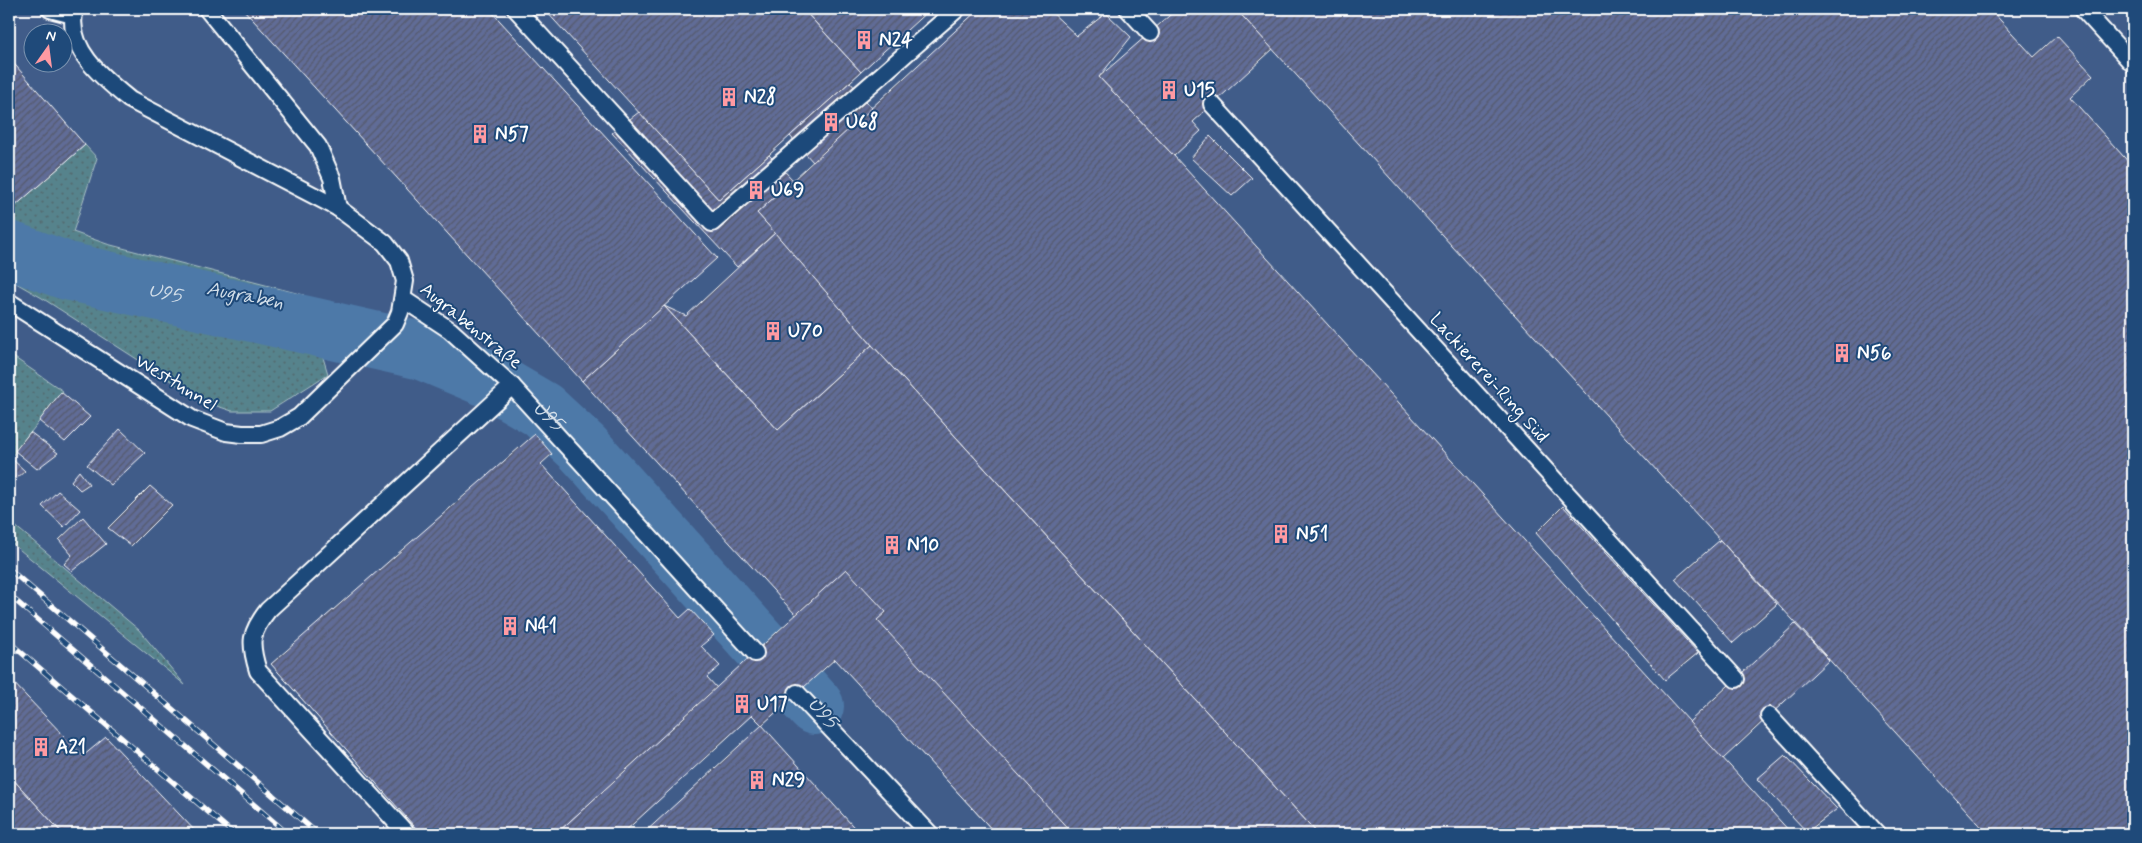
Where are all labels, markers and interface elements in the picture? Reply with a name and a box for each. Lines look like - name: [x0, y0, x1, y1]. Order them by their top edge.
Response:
- north arrow: [22, 22, 72, 72]
- text: N: [44, 26, 58, 46]
- place label: N24: [879, 28, 913, 53]
- building icon: N24: [853, 29, 875, 51]
- place label: U15: [1184, 78, 1215, 103]
- building icon: U15: [1158, 79, 1180, 101]
- place label: N28: [744, 85, 776, 110]
- building icon: N28: [718, 86, 740, 108]
- place label: U68: [846, 110, 879, 135]
- building icon: U68: [820, 111, 842, 133]
- place label: N57: [495, 122, 529, 147]
- building icon: N57: [469, 123, 491, 145]
- place label: U69: [771, 178, 804, 203]
- building icon: U69: [745, 179, 767, 201]
- water label: Augraben: [204, 275, 286, 317]
- water label: U95: [146, 276, 186, 310]
- street label: Augrabenstraße: [414, 277, 527, 376]
- street label: Lackiererei-Ring Süd: [1422, 308, 1554, 450]
- place label: U70: [788, 319, 823, 344]
- building icon: U70: [762, 320, 784, 342]
- place label: N56: [1857, 341, 1892, 366]
- building icon: N56: [1831, 342, 1853, 364]
- street label: Westtunnel: [130, 349, 222, 417]
- water label: U95: [528, 394, 571, 439]
- place label: N51: [1296, 522, 1328, 547]
- building icon: N51: [1270, 523, 1292, 545]
- place label: N10: [907, 533, 939, 558]
- building icon: N10: [881, 534, 903, 556]
- place label: N41: [525, 614, 557, 639]
- building icon: N41: [499, 615, 521, 637]
- place label: U17: [757, 692, 788, 717]
- water label: U95: [801, 692, 845, 736]
- building icon: U17: [731, 693, 753, 715]
- place label: A21: [56, 735, 86, 760]
- building icon: A21: [30, 736, 52, 758]
- place label: N29: [772, 768, 805, 793]
- building icon: N29: [746, 769, 768, 791]

